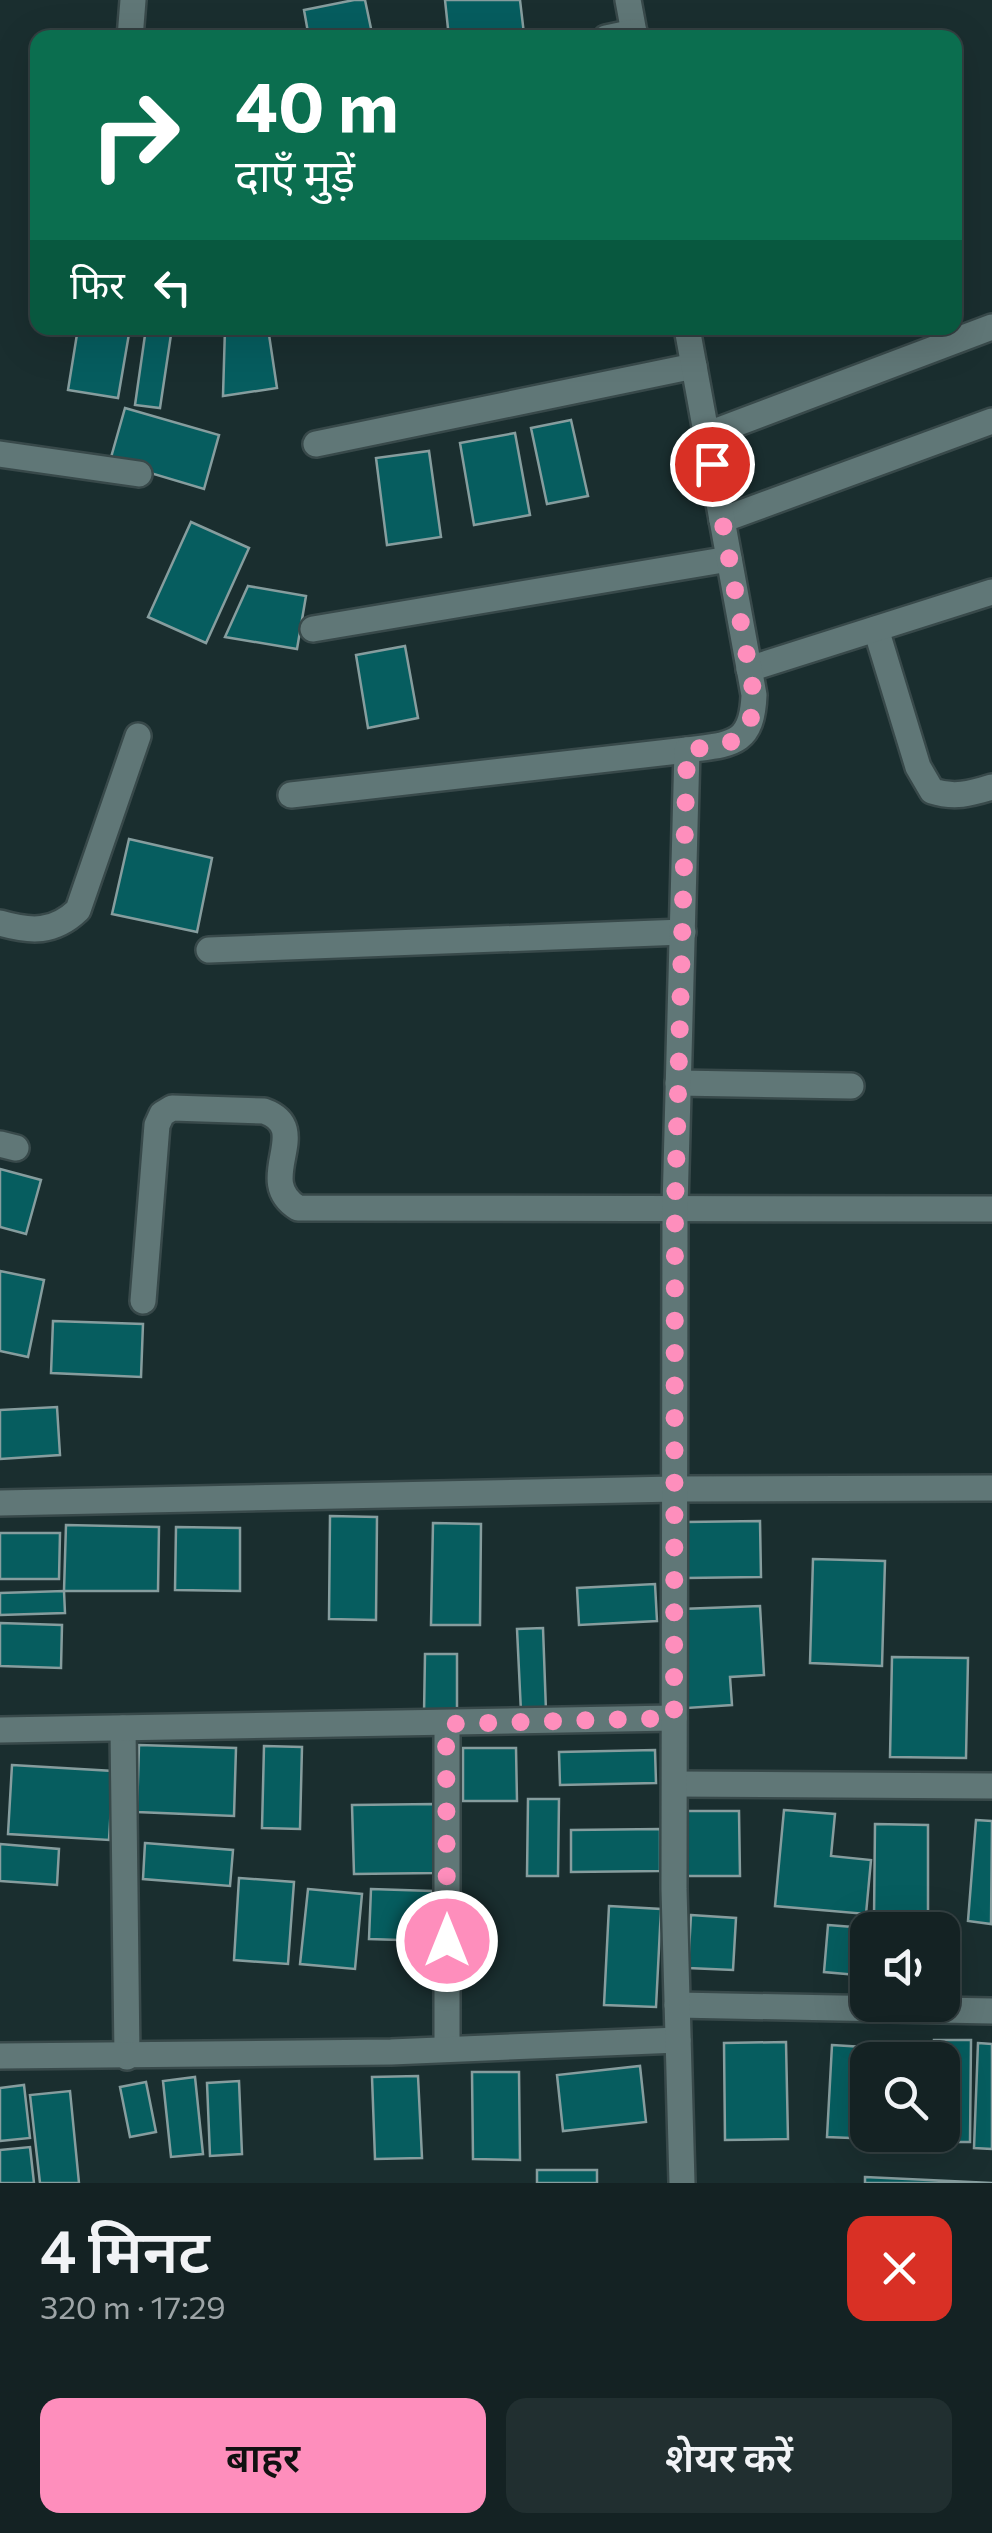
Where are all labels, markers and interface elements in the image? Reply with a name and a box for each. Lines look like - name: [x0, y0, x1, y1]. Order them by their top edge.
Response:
- text: 40 m: [235, 61, 399, 146]
- icon: right: [70, 70, 200, 200]
- text: दाएँ मुड़ें: [235, 146, 355, 201]
- text: फिर: [70, 260, 125, 307]
- icon: left: [145, 260, 200, 315]
- pin: [670, 422, 755, 507]
- icon: arrive: [685, 437, 740, 492]
- position arrow: [395, 1889, 499, 1993]
- map controls: [850, 1912, 960, 2152]
- button: sound: [850, 1912, 960, 2022]
- button: search: [850, 2042, 960, 2152]
- text: 4 मिनट: [40, 2212, 210, 2285]
- button: close: [847, 2216, 952, 2321]
- text: 320 m · 17:29: [40, 2286, 226, 2326]
- button: बाहर: [40, 2398, 486, 2513]
- button: शेयर करें: [506, 2398, 952, 2513]

